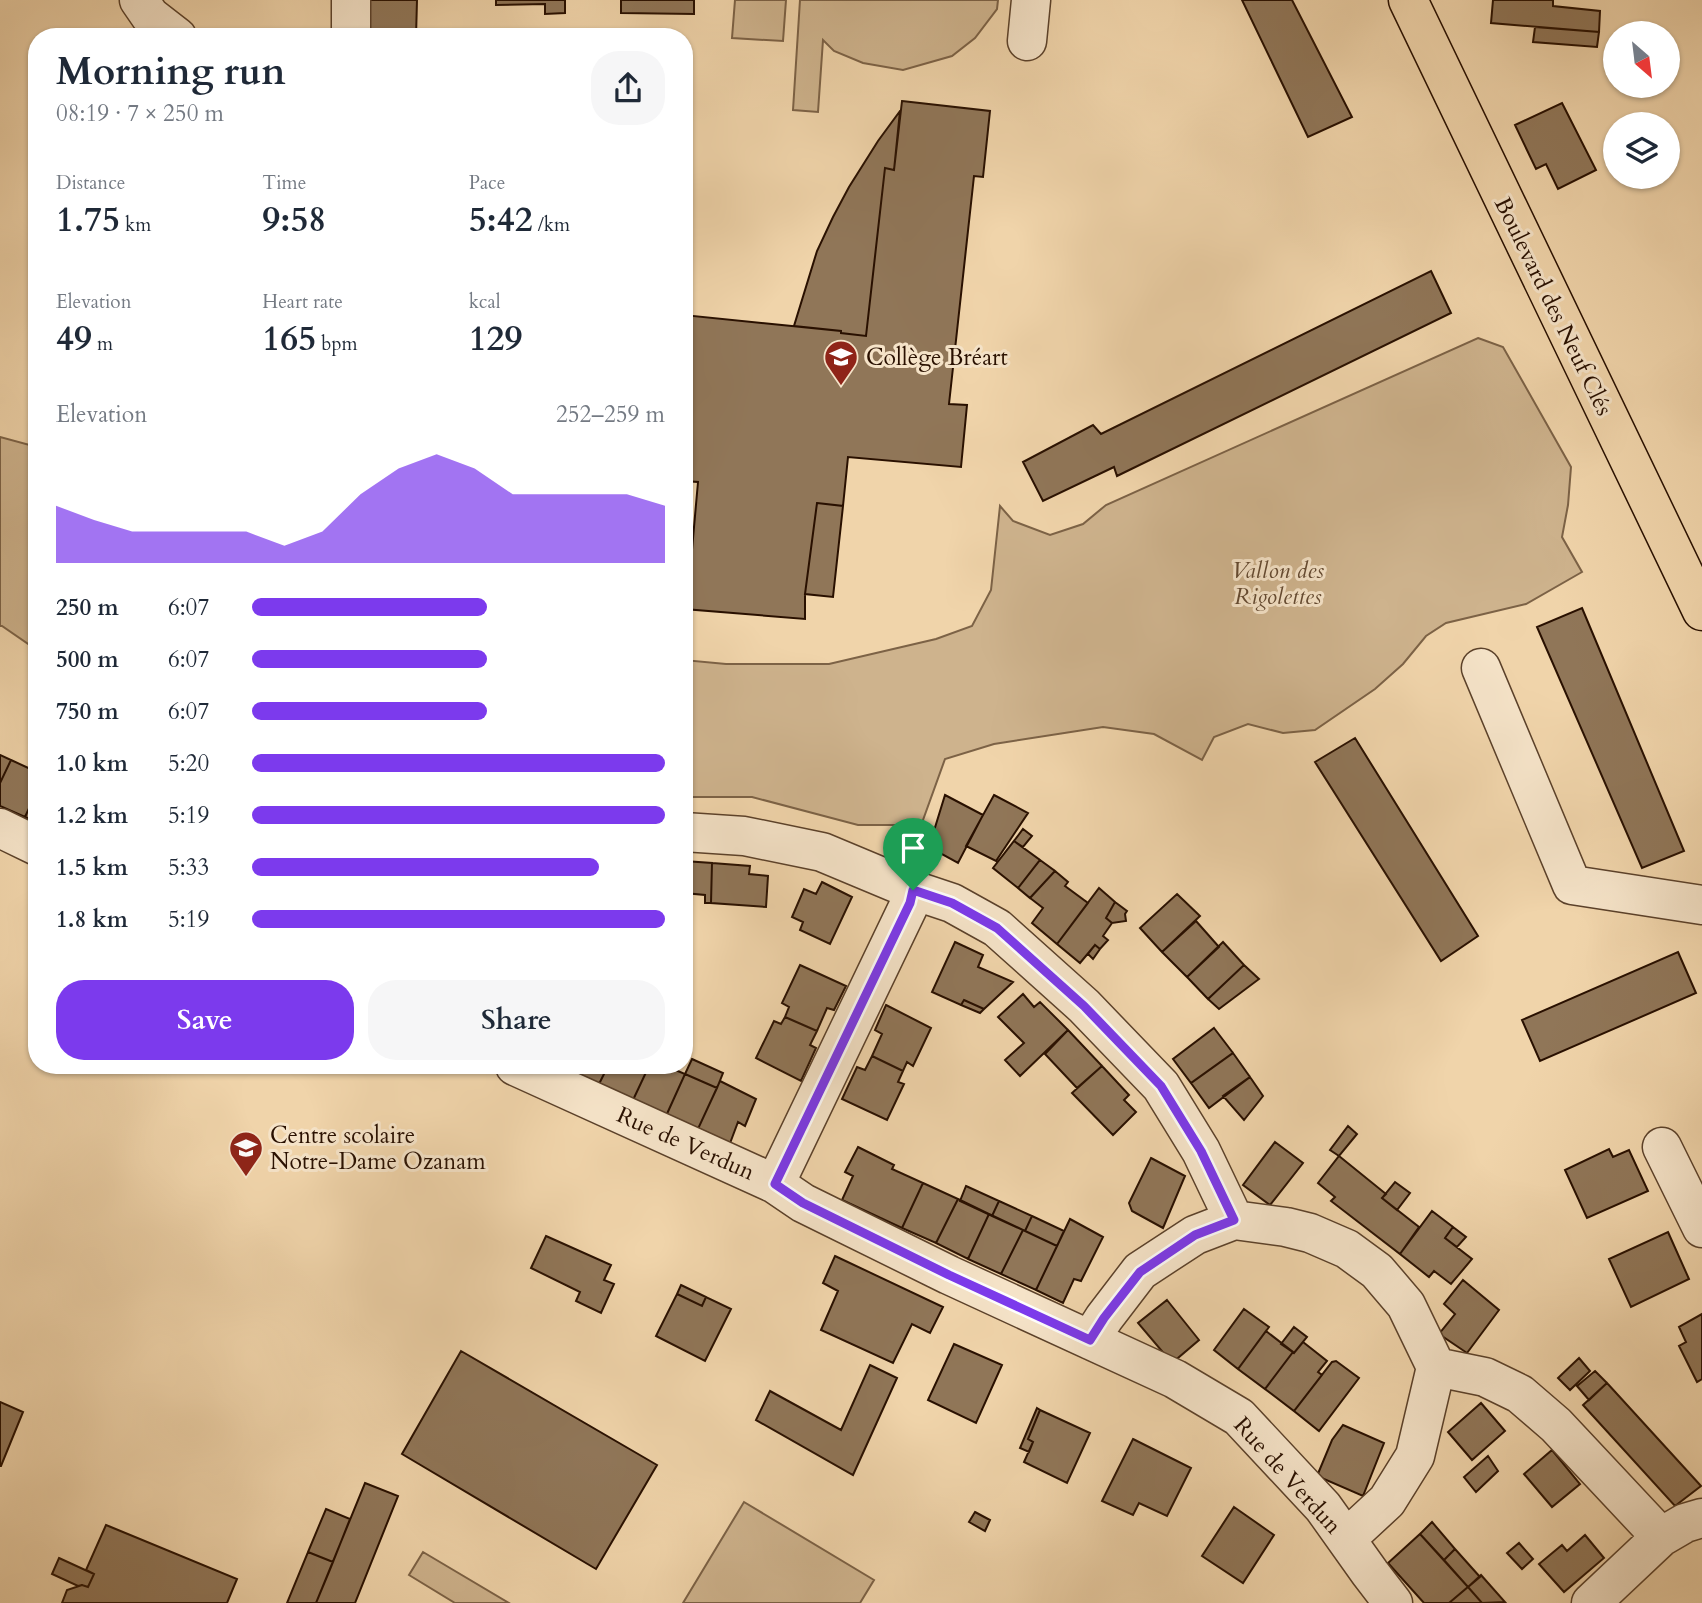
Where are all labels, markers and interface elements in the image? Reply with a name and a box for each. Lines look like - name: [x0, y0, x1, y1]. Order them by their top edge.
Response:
- north arrow: [1603, 21, 1680, 98]
- map controls: [1603, 21, 1680, 189]
- text: Morning run: [56, 46, 286, 98]
- button: share: [591, 51, 665, 125]
- text: 08:19 · 7 × 250 m: [56, 98, 224, 129]
- button: layers: [1603, 112, 1680, 189]
- text: Distance: [56, 170, 125, 196]
- text: Time: [262, 170, 306, 196]
- text: Pace: [469, 170, 505, 196]
- street label: Boulevard des Neuf Clés: [1487, 192, 1620, 421]
- text: 1.75: [56, 196, 120, 244]
- text: 9:58: [262, 196, 326, 244]
- text: 5:42: [469, 196, 533, 244]
- text: km: [120, 212, 151, 238]
- text: /km: [533, 212, 570, 238]
- text: Elevation: [56, 289, 131, 315]
- text: Heart rate: [262, 289, 343, 315]
- text: kcal: [469, 289, 501, 315]
- text: 49: [56, 315, 92, 363]
- text: 165: [262, 315, 316, 363]
- text: 129: [469, 315, 522, 363]
- text: m: [92, 331, 113, 357]
- text: bpm: [316, 331, 358, 357]
- school or university icon: Collège Bréart: [822, 338, 860, 387]
- place label: Collège Bréart: [866, 342, 1008, 373]
- text: Elevation: [56, 399, 147, 430]
- text: 252–259 m: [556, 399, 665, 430]
- park label: Vallon des Rigolettes: [1232, 555, 1324, 612]
- text: 250 m: [56, 592, 119, 623]
- text: 6:07: [168, 592, 209, 623]
- text: 500 m: [56, 644, 119, 675]
- text: 6:07: [168, 644, 209, 675]
- text: 750 m: [56, 696, 119, 727]
- text: 6:07: [168, 696, 209, 727]
- text: 1.0 km: [56, 748, 128, 779]
- text: 5:20: [168, 748, 209, 779]
- text: 1.2 km: [56, 800, 128, 831]
- text: 5:19: [168, 800, 209, 831]
- pin: [883, 818, 943, 890]
- icon: arrive: [894, 829, 932, 867]
- text: 1.5 km: [56, 852, 128, 883]
- text: 5:33: [168, 852, 209, 883]
- text: 1.8 km: [56, 904, 128, 935]
- text: 5:19: [168, 904, 209, 935]
- button: Save: [56, 980, 354, 1060]
- button: Share: [368, 980, 665, 1060]
- street label: Rue de Verdun: [612, 1099, 760, 1188]
- place label: Centre scolaire Notre-Dame Ozanam: [270, 1120, 486, 1177]
- school or university icon: Centre scolaire Notre-Dame Ozanam: [227, 1129, 265, 1178]
- street label: Rue de Verdun: [1227, 1410, 1349, 1541]

